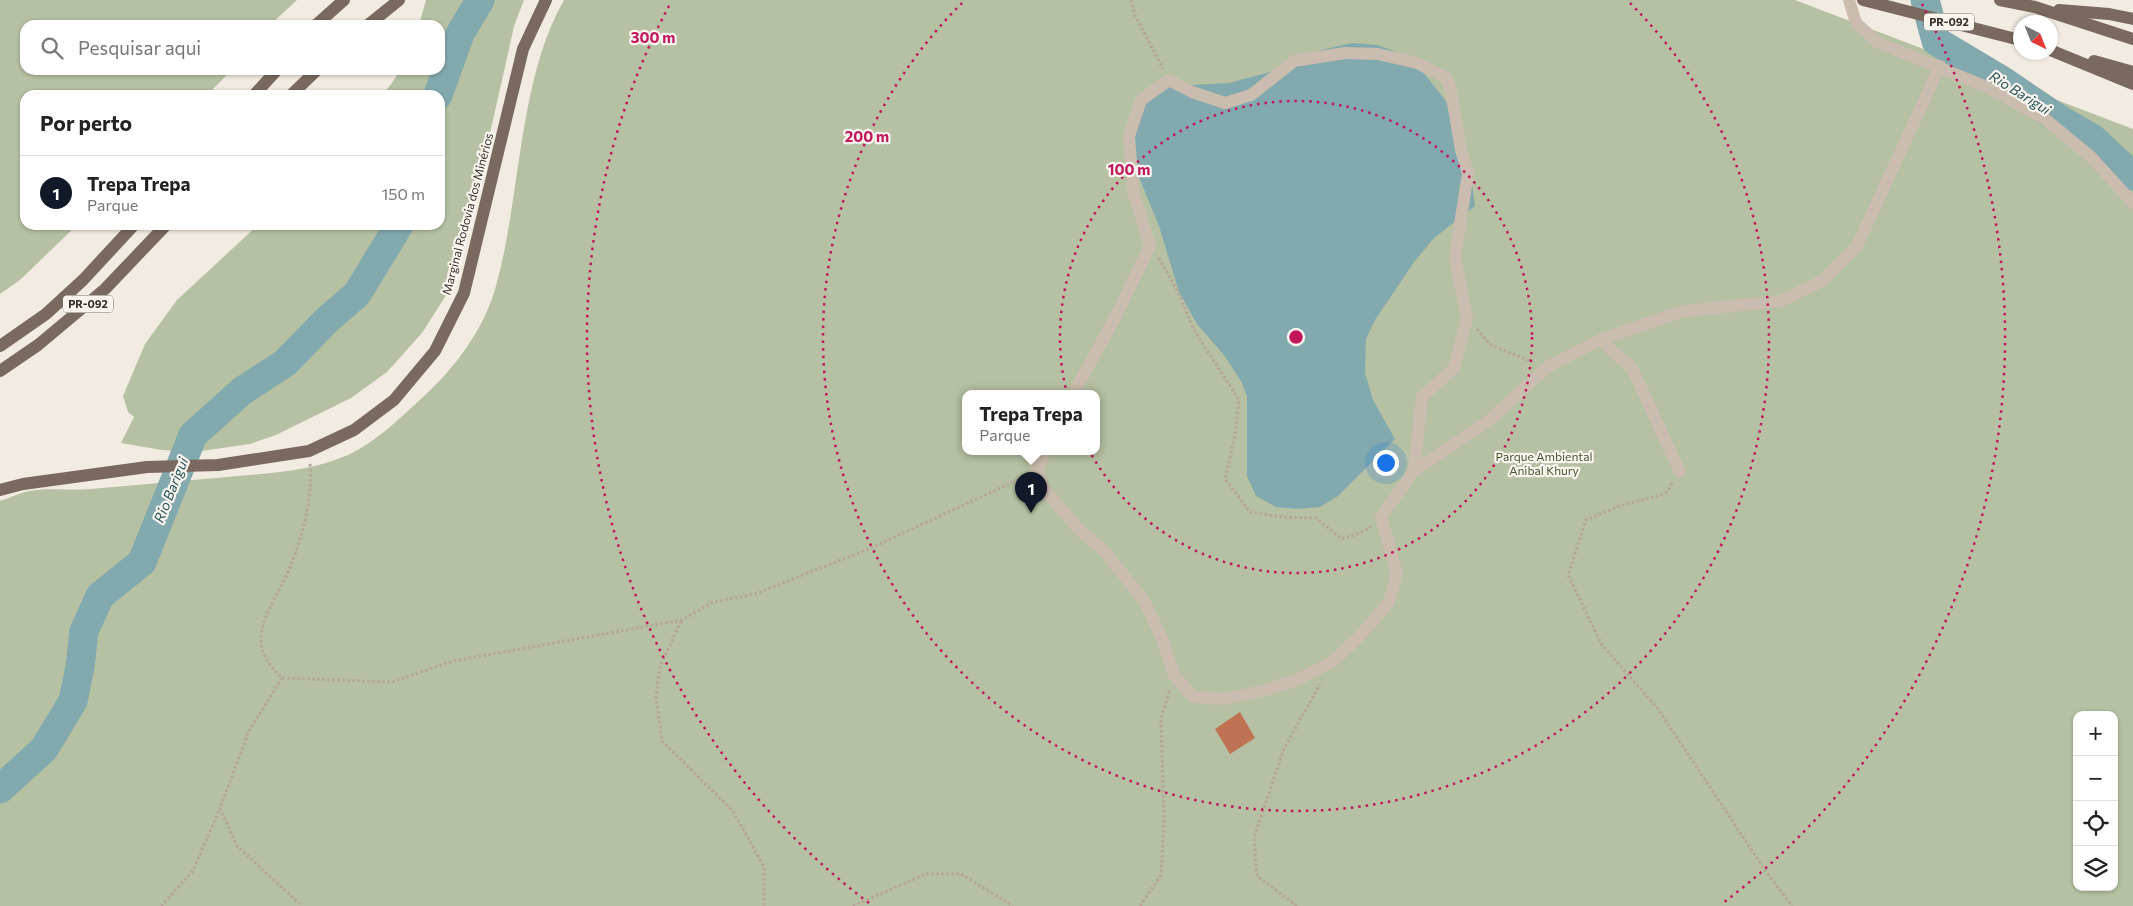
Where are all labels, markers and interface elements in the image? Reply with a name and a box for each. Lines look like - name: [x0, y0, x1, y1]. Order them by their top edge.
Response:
- road number: PR-092: [1924, 14, 1974, 31]
- north arrow: [2013, 15, 2058, 60]
- search box: [20, 20, 445, 75]
- text: 300 m: [631, 28, 675, 46]
- icon: search: [38, 34, 66, 62]
- text: Pesquisar aqui: [78, 36, 201, 59]
- water label: Rio Barigui: [1987, 67, 2054, 118]
- text: Por perto: [40, 110, 132, 135]
- text: 200 m: [845, 127, 889, 145]
- street label: Marginal Rodovia dos Minérios: [439, 131, 495, 296]
- text: 100 m: [1108, 160, 1150, 178]
- text: Trepa Trepa: [87, 172, 190, 195]
- text: 1: [52, 184, 60, 203]
- text: 150 m: [382, 184, 425, 203]
- text: Parque: [87, 195, 138, 214]
- road number: PR-092: [63, 296, 113, 312]
- centre of rings: [1287, 328, 1305, 346]
- popup: [962, 390, 1100, 455]
- text: Trepa Trepa: [979, 402, 1083, 425]
- text: Parque: [979, 425, 1031, 444]
- park label: Parque Ambiental Anibal Khury: [1495, 449, 1593, 477]
- your location: [1373, 450, 1399, 476]
- water label: Rio Barigui: [150, 454, 191, 525]
- pin: 1: [1015, 472, 1047, 513]
- map controls: [2073, 711, 2118, 891]
- button: +: [2073, 711, 2118, 756]
- button: −: [2073, 756, 2118, 801]
- button: locate: [2073, 801, 2118, 846]
- button: layers: [2073, 846, 2118, 891]

